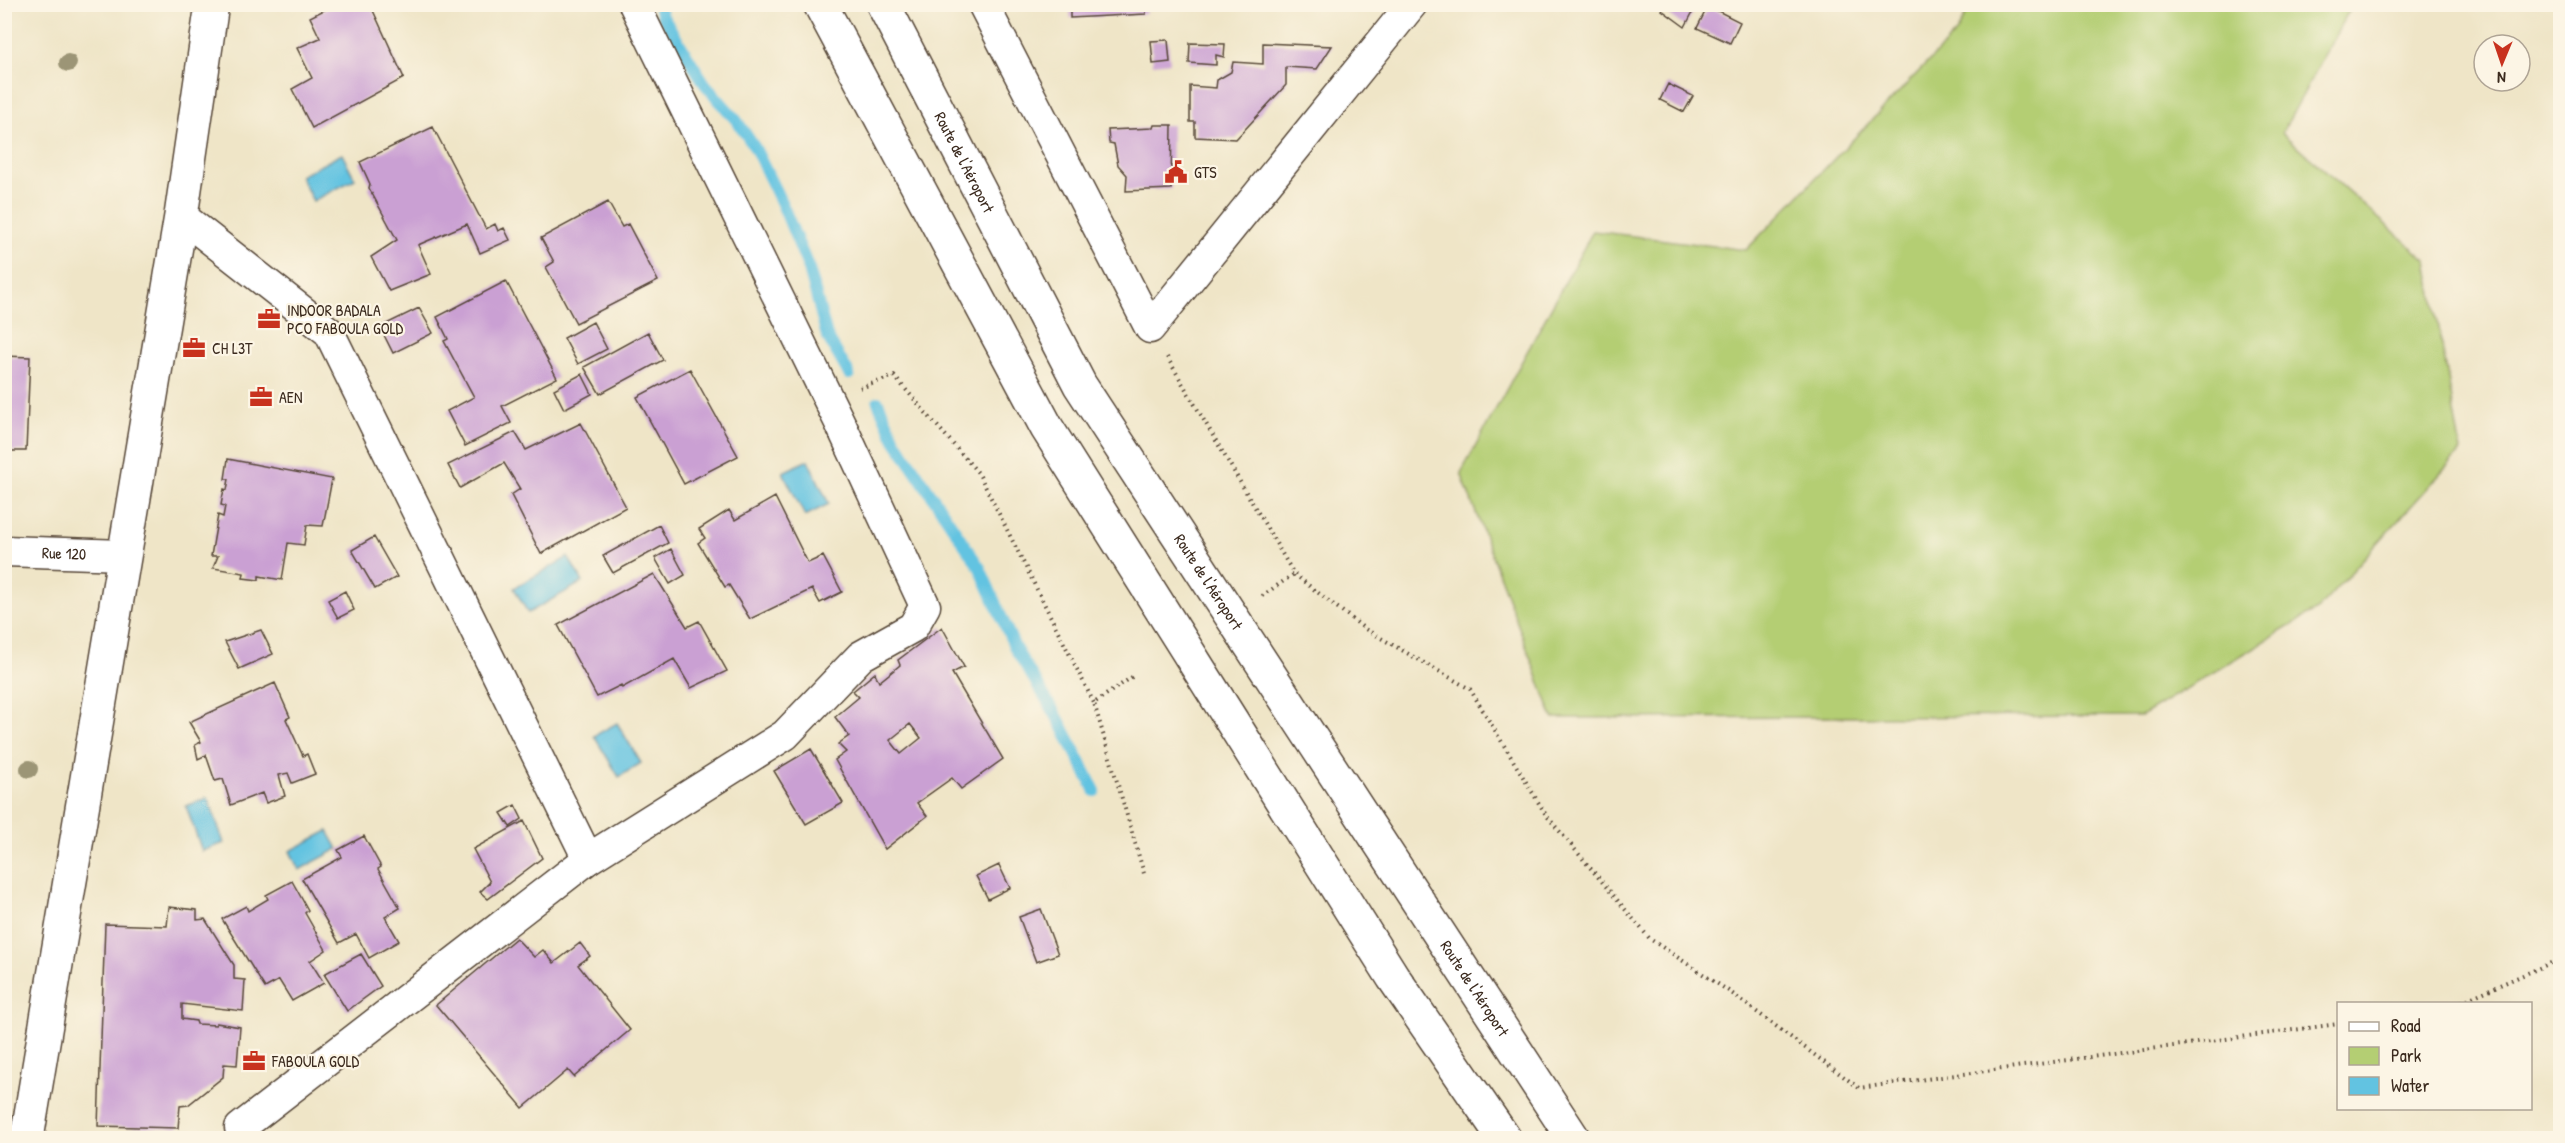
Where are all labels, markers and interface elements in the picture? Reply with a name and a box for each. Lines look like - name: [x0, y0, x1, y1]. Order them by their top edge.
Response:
- north arrow: [2472, 33, 2532, 93]
- text: N: [2496, 67, 2506, 89]
- street label: Route de l'Aéroport: [930, 108, 1000, 217]
- public building icon: GTS: [1163, 159, 1189, 185]
- place label: GTS: [1194, 161, 1217, 183]
- place label: INDOOR BADALA PCO FABOULA GOLD: [287, 299, 404, 339]
- office icon: INDOOR BADALA PCO FABOULA GOLD: [256, 306, 282, 332]
- office icon: CH L3T: [181, 335, 207, 361]
- place label: CH L3T: [212, 337, 253, 359]
- office icon: AEN: [248, 384, 274, 410]
- place label: AEN: [279, 386, 302, 408]
- street label: Route de l'Aéroport: [1169, 529, 1249, 634]
- street label: Rue 120: [42, 541, 86, 565]
- street label: Route de l'Aéroport: [1435, 936, 1515, 1041]
- legend: [2337, 1002, 2532, 1110]
- text: Road: [2391, 1013, 2421, 1038]
- text: Park: [2391, 1043, 2422, 1068]
- office icon: FABOULA GOLD: [241, 1048, 267, 1074]
- place label: FABOULA GOLD: [271, 1050, 360, 1072]
- text: Water: [2391, 1073, 2429, 1098]

